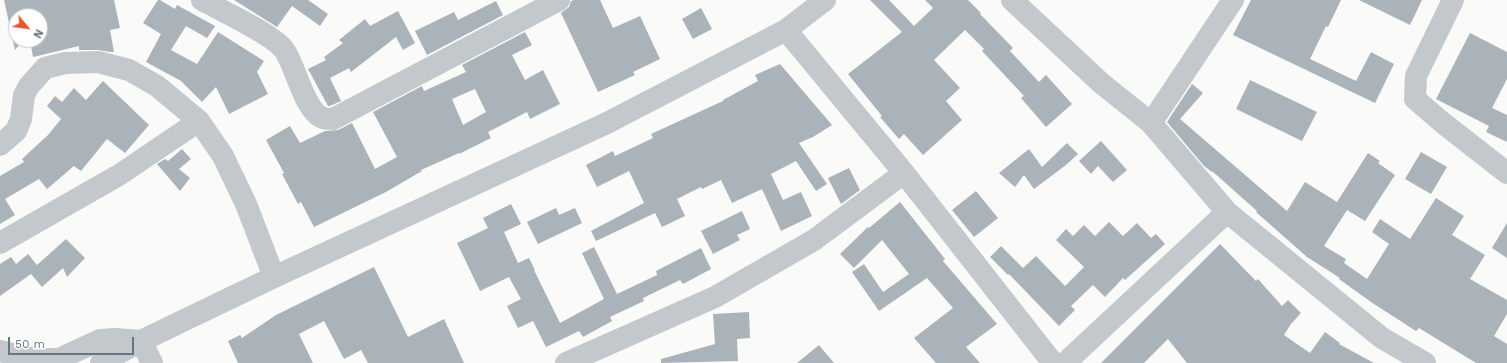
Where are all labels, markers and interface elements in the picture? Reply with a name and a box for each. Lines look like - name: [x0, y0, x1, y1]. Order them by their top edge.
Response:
- north arrow: [8, 8, 48, 48]
- text: N: [30, 27, 46, 40]
- scale bar: [10, 329, 136, 355]
- text: 50 m: [15, 337, 45, 351]

